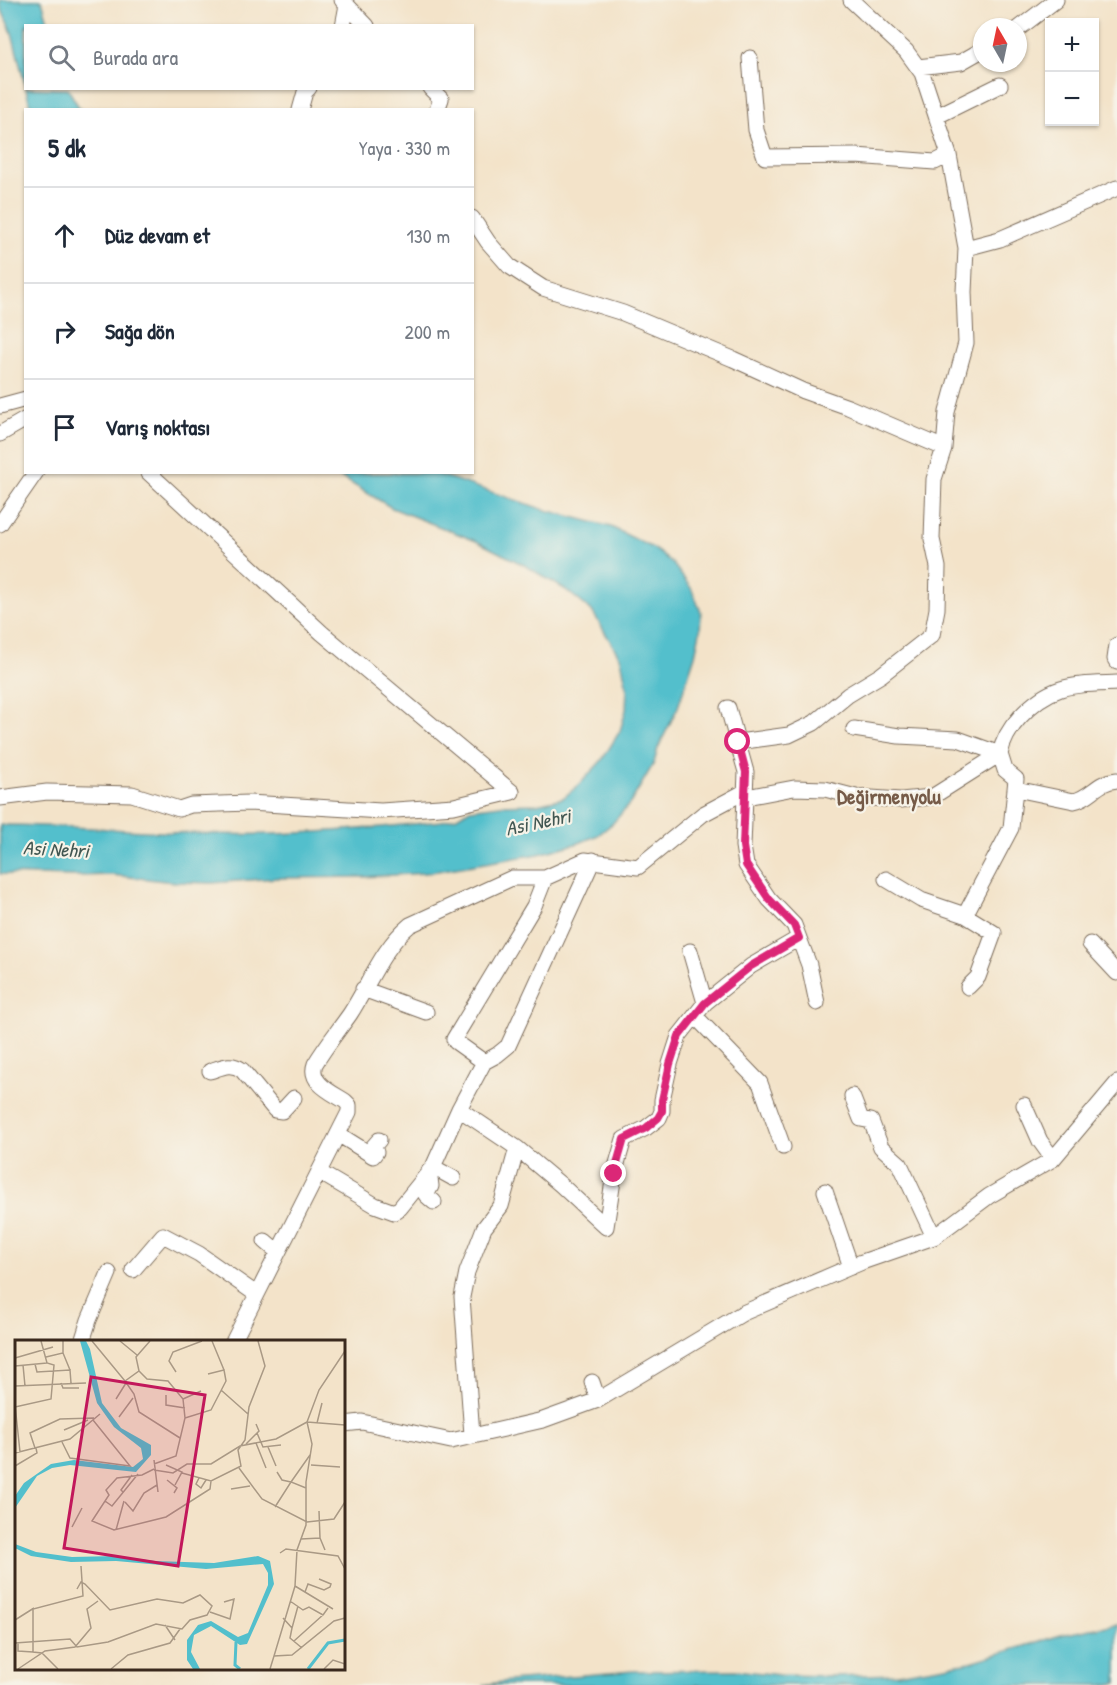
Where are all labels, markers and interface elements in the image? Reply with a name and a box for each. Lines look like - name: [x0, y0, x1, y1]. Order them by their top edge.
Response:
- north arrow: [973, 18, 1027, 72]
- map controls: [1045, 18, 1099, 126]
- button: +: [1045, 18, 1099, 72]
- search box: [24, 24, 474, 90]
- icon: search: [45, 41, 78, 74]
- text: Burada ara: [93, 42, 178, 72]
- button: −: [1045, 72, 1099, 126]
- text: 5 dk: [48, 130, 86, 165]
- text: Yaya · 330 m: [359, 134, 450, 161]
- icon: ahead: [48, 219, 81, 252]
- text: Düz devam et: [105, 220, 210, 250]
- text: 130 m: [407, 222, 450, 249]
- icon: right: [48, 315, 81, 348]
- text: Sağa dön: [105, 316, 175, 346]
- text: 200 m: [405, 318, 450, 345]
- icon: arrive: [48, 411, 81, 444]
- text: Varış noktası: [105, 412, 210, 442]
- route start: [724, 728, 750, 754]
- district label: Değirmenyolu: [837, 782, 942, 812]
- water label: Asi Nehri: [503, 801, 575, 842]
- water label: Asi Nehri: [22, 833, 92, 864]
- route end: [600, 1160, 626, 1186]
- inset map: [15, 1340, 345, 1670]

